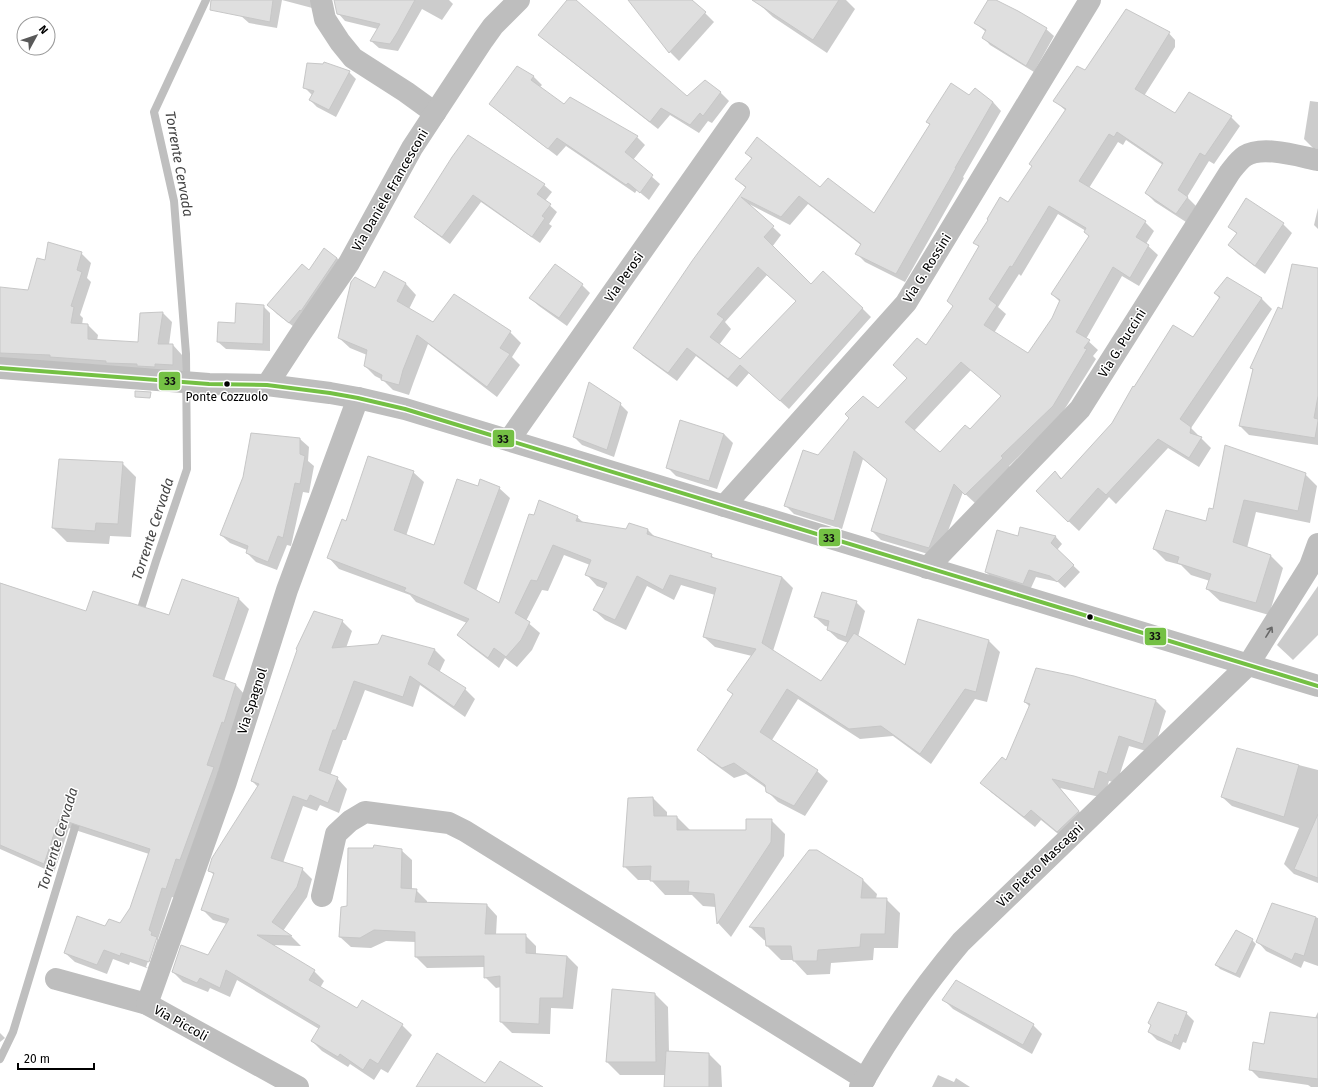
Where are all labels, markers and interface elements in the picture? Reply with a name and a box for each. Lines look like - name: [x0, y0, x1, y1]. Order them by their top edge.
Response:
- north arrow: [16, 16, 56, 56]
- text: N: [36, 23, 51, 37]
- water label: Torrente Cervada: [161, 110, 197, 218]
- street label: Via Daniele Francesconi: [349, 126, 431, 254]
- street label: Via G. Rossini: [900, 231, 954, 305]
- street label: Via Perosi: [601, 249, 647, 305]
- street label: Via G. Puccini: [1095, 306, 1149, 380]
- line badge: 33: [158, 371, 181, 391]
- text: 33: [163, 375, 176, 388]
- marker: Ponte Cozzuolo: [222, 379, 232, 389]
- place label: Ponte Cozzuolo: [186, 390, 268, 404]
- line badge: 33: [492, 429, 515, 448]
- text: 33: [496, 433, 509, 446]
- water label: Torrente Cervada: [128, 476, 178, 582]
- line badge: 33: [818, 528, 841, 547]
- text: 33: [822, 532, 835, 545]
- unlabelled marker: [1085, 612, 1095, 622]
- one-way arrow: [1265, 626, 1273, 638]
- line badge: 33: [1144, 627, 1167, 646]
- text: 33: [1148, 630, 1161, 643]
- street label: Via Spagnol: [234, 666, 270, 736]
- water label: Torrente Cervada: [34, 786, 82, 892]
- street label: Via Pietro Mascagni: [994, 820, 1086, 910]
- street label: Via Piccoli: [151, 1002, 211, 1044]
- scale bar: [18, 1045, 94, 1071]
- text: 20 m: [24, 1052, 50, 1066]

